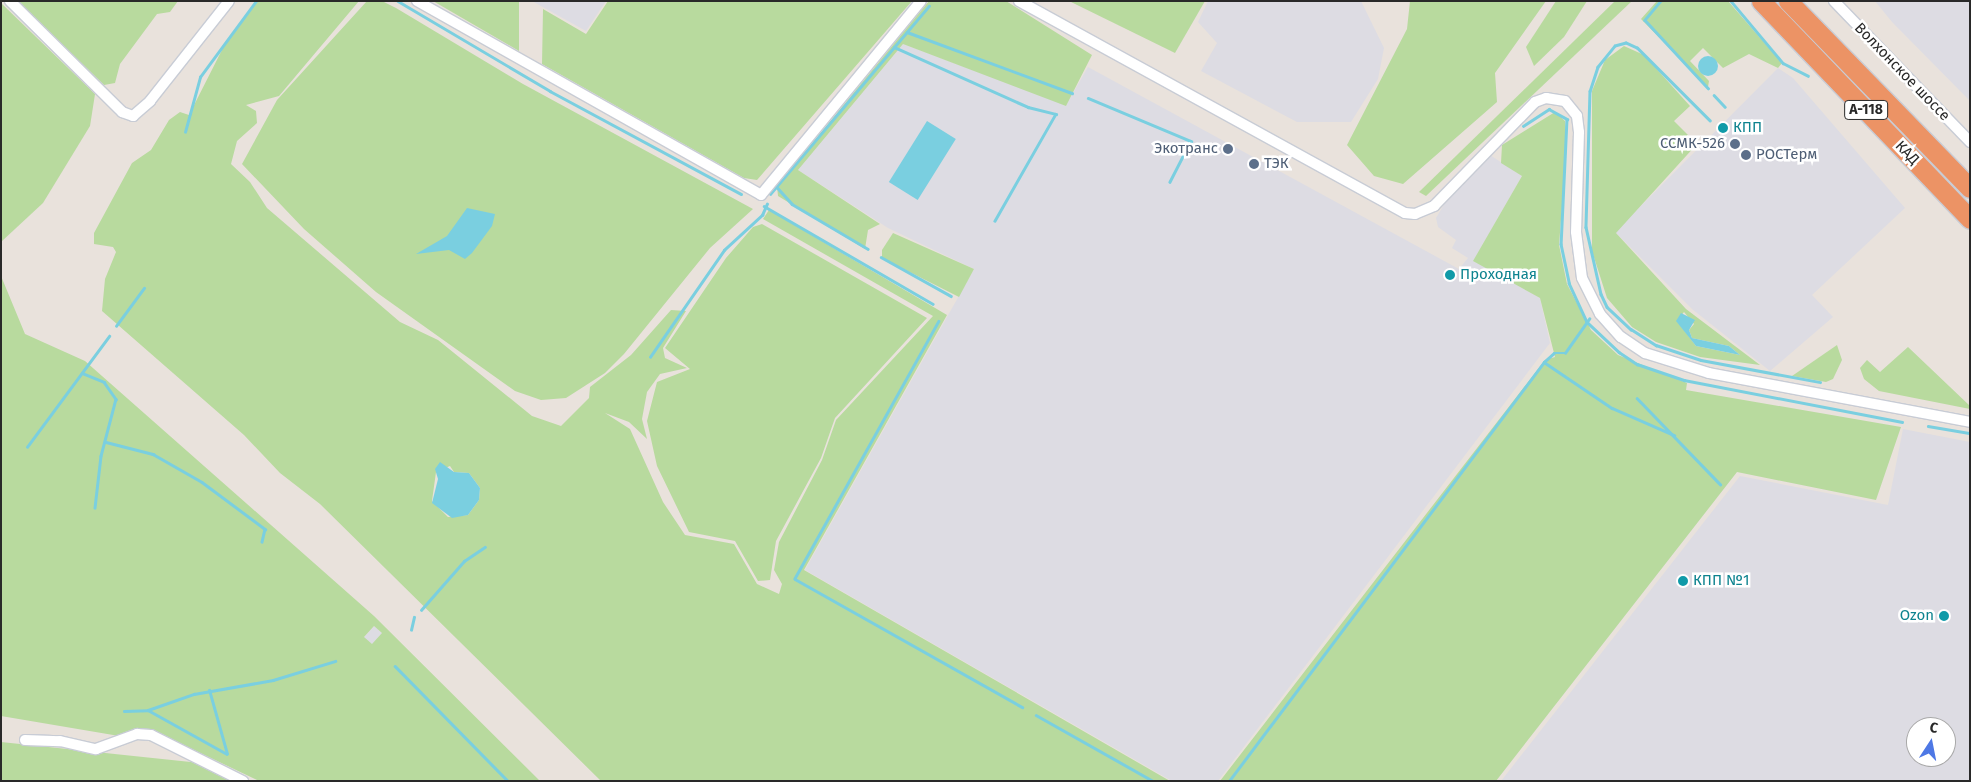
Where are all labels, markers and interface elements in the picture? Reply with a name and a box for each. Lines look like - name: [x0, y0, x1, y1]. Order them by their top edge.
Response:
- street label: Волхонское шоссе: [1851, 19, 1953, 125]
- road number: А-118: [1844, 98, 1888, 122]
- place label: КПП: [1733, 119, 1762, 137]
- marker: КПП: [1717, 122, 1729, 134]
- place label: ССМК-526: [1660, 135, 1725, 153]
- street label: КАД: [1891, 137, 1923, 169]
- marker: ССМК-526: [1729, 138, 1741, 150]
- place label: Экотранс: [1154, 140, 1218, 158]
- marker: Экотранс: [1222, 143, 1234, 155]
- place label: РОСТерм: [1756, 146, 1817, 164]
- marker: РОСТерм: [1740, 149, 1752, 161]
- place label: ТЭК: [1264, 155, 1289, 173]
- marker: ТЭК: [1248, 158, 1260, 170]
- place label: Проходная: [1460, 266, 1537, 284]
- marker: Проходная: [1444, 269, 1456, 281]
- place label: КПП №1: [1693, 572, 1749, 590]
- marker: КПП №1: [1677, 575, 1689, 587]
- place label: Ozon: [1900, 607, 1934, 625]
- marker: Ozon: [1938, 610, 1950, 622]
- north arrow: [1906, 717, 1956, 767]
- text: С: [1928, 719, 1939, 737]

